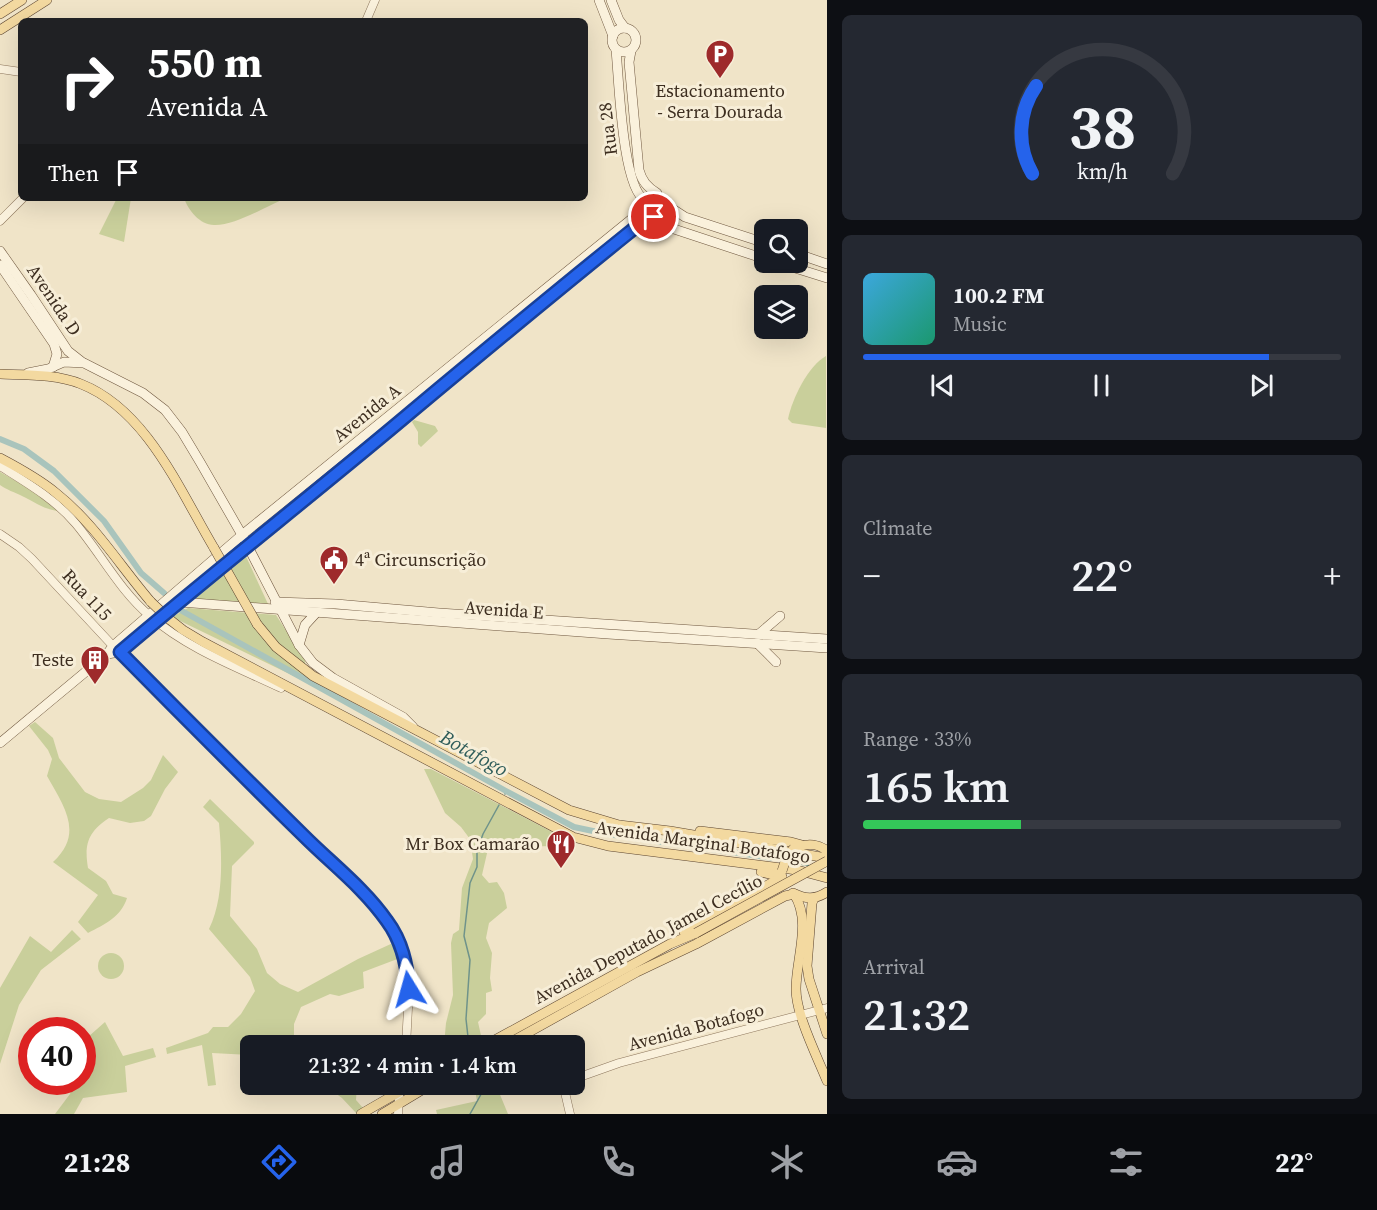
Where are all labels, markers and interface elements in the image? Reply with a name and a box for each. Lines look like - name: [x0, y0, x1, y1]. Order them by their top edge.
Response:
- text: 550 m: [147, 33, 262, 91]
- parking icon: Estacionamento - Serra Dourada: [704, 38, 736, 80]
- icon: right: [48, 42, 126, 120]
- place label: Estacionamento - Serra Dourada: [655, 78, 785, 124]
- text: 38: [1068, 84, 1136, 170]
- text: Avenida A: [147, 88, 268, 125]
- street label: Rua 28: [592, 101, 623, 157]
- icon: arrive: [111, 156, 144, 189]
- text: Then: [48, 158, 99, 188]
- text: km/h: [1076, 158, 1128, 187]
- pin: [628, 191, 679, 242]
- icon: arrive: [637, 200, 670, 233]
- map controls: [754, 219, 808, 339]
- button: search: [754, 219, 808, 273]
- street label: Avenida D: [21, 259, 87, 340]
- text: 100.2 FM: [953, 280, 1044, 310]
- button: layers: [754, 285, 808, 339]
- text: Music: [953, 310, 1007, 338]
- icon: previous: [926, 369, 959, 402]
- icon: pause: [1085, 369, 1118, 402]
- icon: next: [1245, 369, 1278, 402]
- street label: Avenida A: [328, 378, 406, 448]
- text: Climate: [863, 514, 932, 542]
- public building icon: 4ª Circunscrição: [318, 544, 350, 586]
- text: 22°: [1071, 544, 1133, 606]
- place label: 4ª Circunscrição: [355, 547, 486, 572]
- text: −: [863, 553, 881, 598]
- text: +: [1324, 553, 1341, 598]
- street label: Rua 115: [57, 563, 118, 626]
- street label: Avenida E: [464, 594, 545, 625]
- building icon: Teste: [79, 644, 111, 686]
- place label: Teste: [32, 647, 74, 672]
- water label: Botafogo: [434, 722, 513, 783]
- text: Range · 33%: [863, 725, 972, 753]
- text: 165 km: [863, 755, 1010, 817]
- street label: Avenida Marginal Botafogo: [594, 814, 812, 869]
- restaurant icon: Mr Box Camarão: [545, 828, 577, 870]
- place label: Mr Box Camarão: [405, 831, 540, 856]
- street label: Avenida Deputado Jamel Cecílio: [529, 867, 767, 1010]
- text: Arrival: [863, 953, 925, 981]
- position arrow: [377, 957, 441, 1021]
- text: 21:32: [863, 983, 970, 1045]
- street label: Avenida Botafogo: [625, 996, 767, 1057]
- speed limit sign: 40: [18, 1017, 96, 1095]
- text: 21:32 · 4 min · 1.4 km: [308, 1050, 517, 1080]
- icon: directions: [258, 1141, 300, 1183]
- icon: music: [427, 1141, 469, 1183]
- icon: phone: [597, 1141, 639, 1183]
- icon: climate: [766, 1141, 808, 1183]
- icon: car: [936, 1141, 978, 1183]
- icon: filters: [1105, 1141, 1147, 1183]
- text: 21:28: [64, 1144, 130, 1181]
- text: 22°: [1275, 1144, 1313, 1181]

